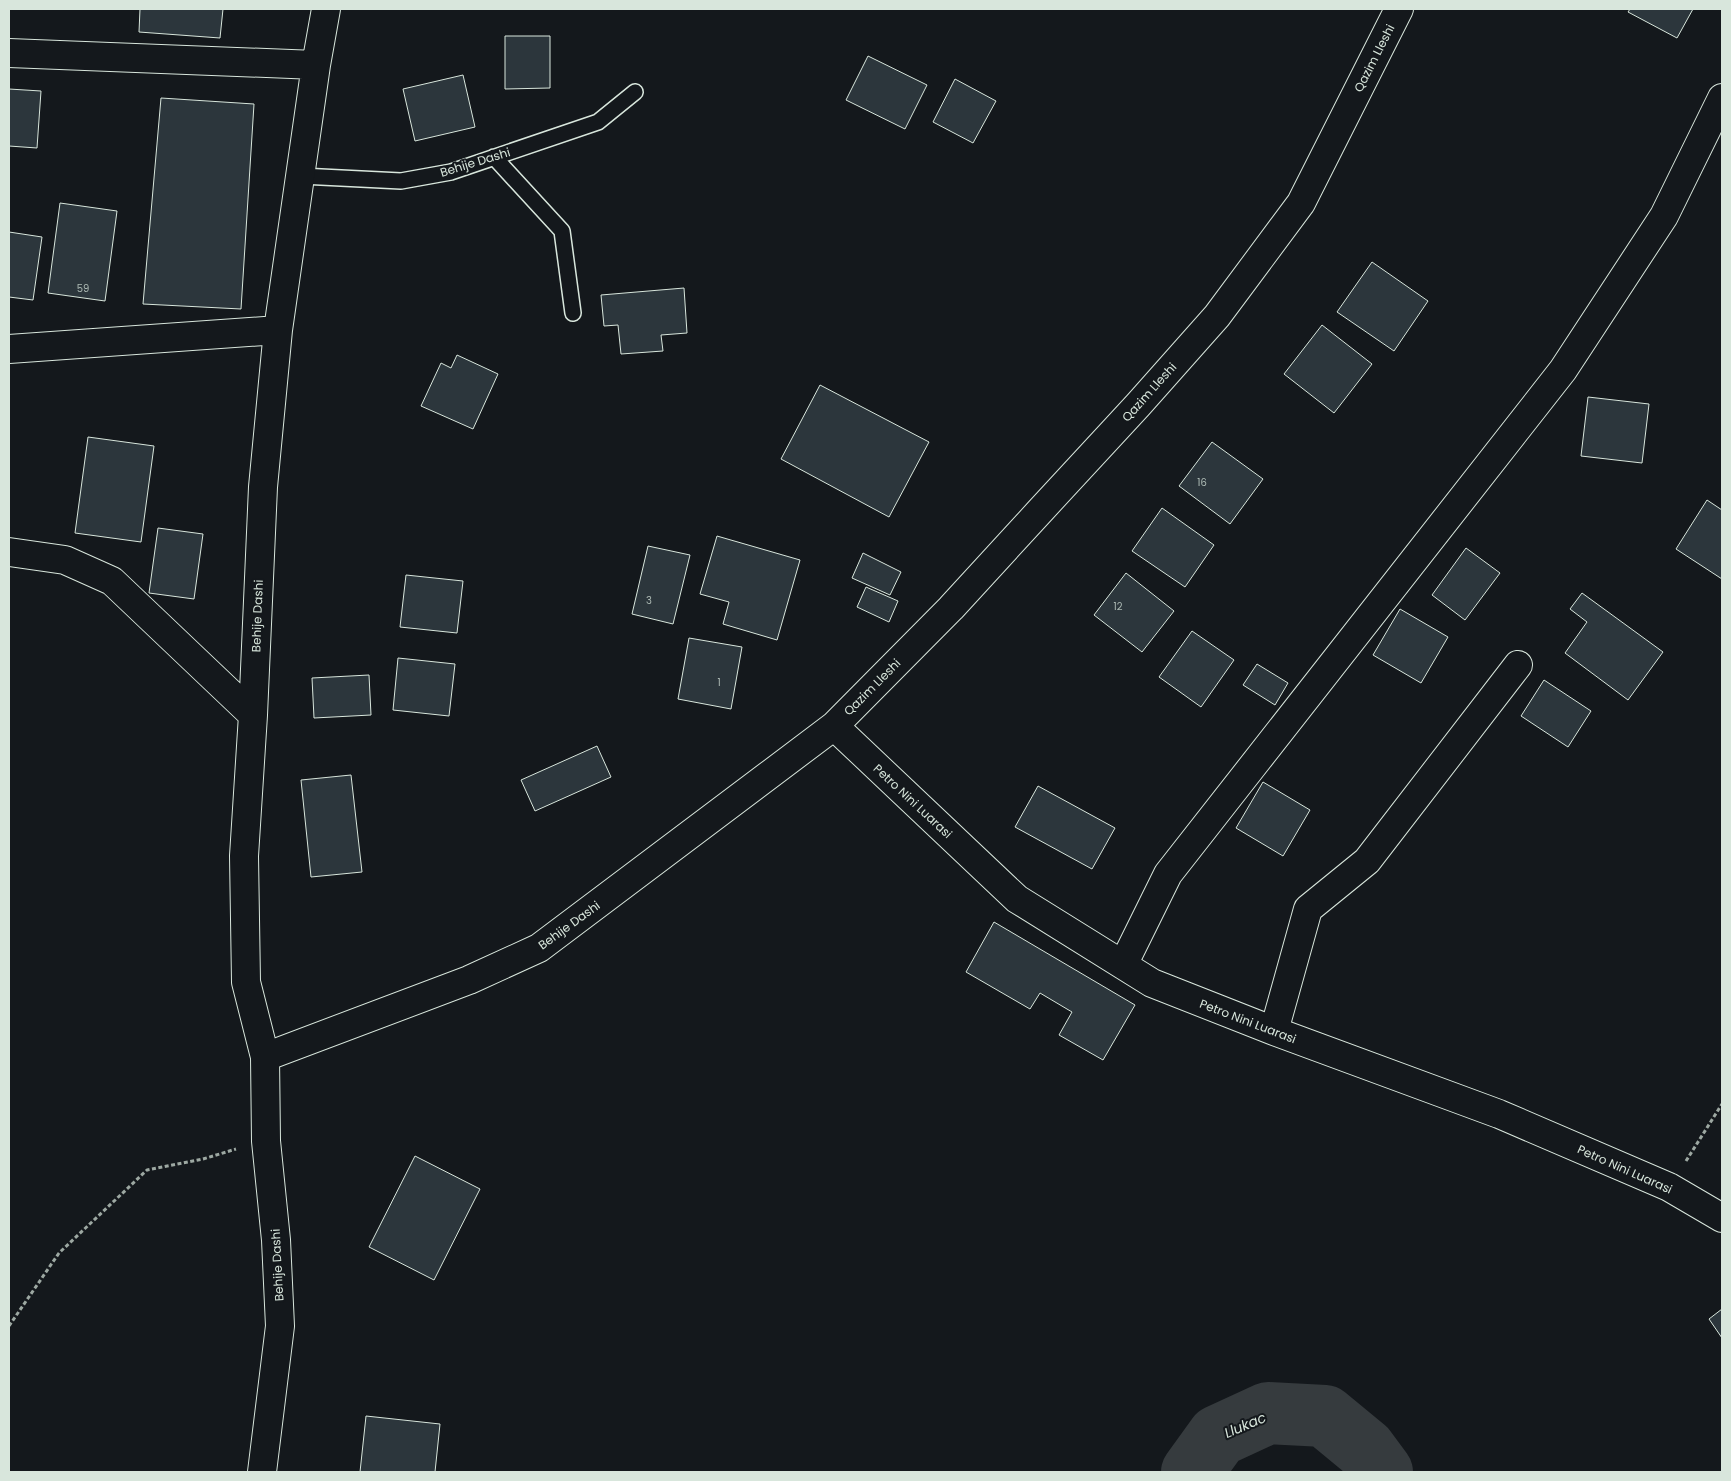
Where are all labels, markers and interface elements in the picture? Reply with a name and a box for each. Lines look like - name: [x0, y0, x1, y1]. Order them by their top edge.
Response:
- street label: Qazim Lleshi: [1350, 21, 1398, 95]
- street label: Behije Dashi: [438, 143, 512, 181]
- house number: 59: [77, 281, 89, 296]
- street label: Qazim Lleshi: [1118, 359, 1180, 425]
- house number: 16: [1197, 475, 1207, 490]
- street label: Behije Dashi: [247, 579, 267, 653]
- house number: 3: [646, 593, 652, 608]
- house number: 12: [1114, 599, 1123, 614]
- street label: Qazim Lleshi: [840, 655, 904, 719]
- house number: 1: [717, 675, 721, 690]
- street label: Petro Nini Luarasi: [870, 760, 956, 842]
- street label: Behije Dashi: [535, 897, 603, 953]
- street label: Petro Nini Luarasi: [1197, 995, 1299, 1047]
- street label: Petro Nini Luarasi: [1575, 1140, 1675, 1198]
- street label: Behije Dashi: [267, 1228, 287, 1302]
- water label: Llukac: [1221, 1407, 1269, 1443]

